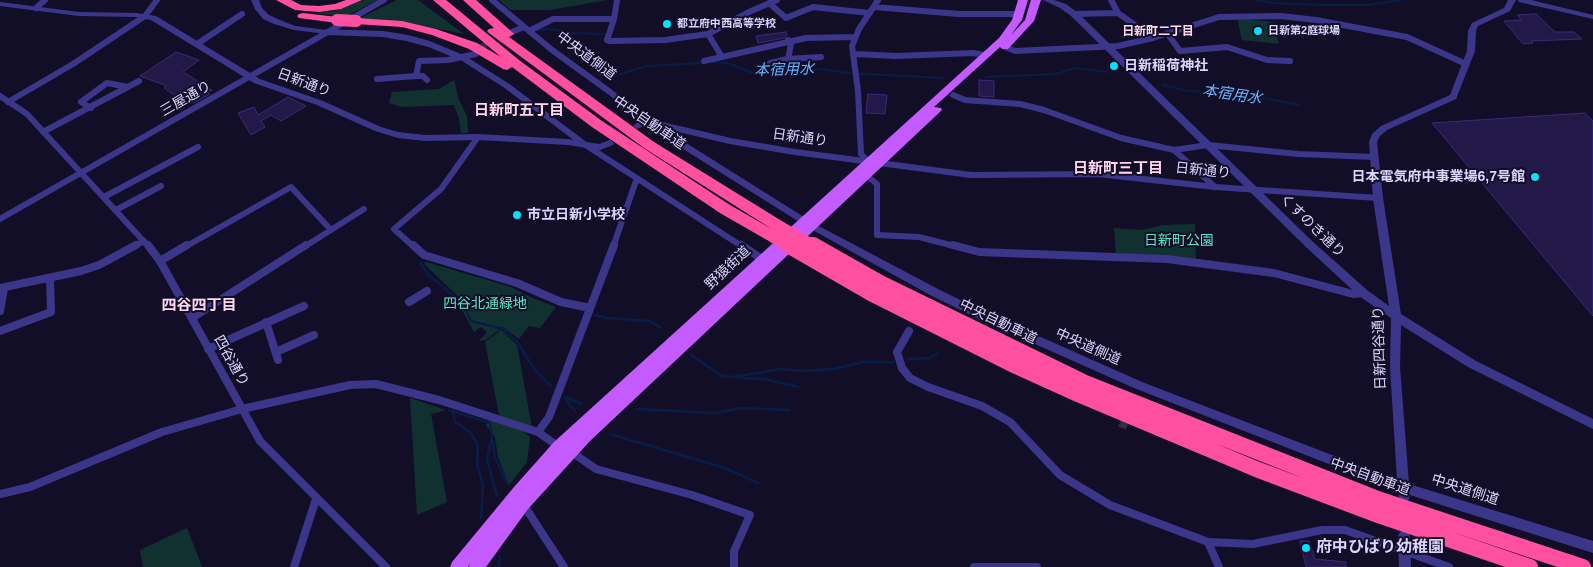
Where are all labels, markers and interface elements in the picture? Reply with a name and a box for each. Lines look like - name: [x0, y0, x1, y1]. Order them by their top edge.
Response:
- place label: 都立府中西高等学校: [677, 17, 776, 31]
- marker: 都立府中西高等学校: [661, 18, 673, 30]
- place label: 日新第2庭球場: [1268, 24, 1340, 38]
- district label: 日新町二丁目: [1122, 25, 1194, 39]
- marker: 日新第2庭球場: [1252, 25, 1264, 37]
- street label: 中央道側道: [553, 28, 619, 84]
- place label: 日新稲荷神社: [1124, 58, 1208, 74]
- water label: 本宿用水: [754, 60, 814, 80]
- marker: 日新稲荷神社: [1108, 60, 1120, 72]
- street label: 日新通り: [275, 66, 333, 100]
- street label: 三屋通り: [158, 78, 214, 120]
- water label: 本宿用水: [1201, 82, 1263, 108]
- street label: 中央自動車道: [609, 93, 689, 153]
- district label: 日新町五丁目: [474, 102, 564, 120]
- street label: 日新通り: [771, 126, 829, 150]
- district label: 日新町三丁目: [1073, 160, 1163, 178]
- street label: 日新通り: [1174, 160, 1232, 182]
- place label: 日本電気府中事業場6,7号館: [1352, 169, 1525, 185]
- marker: 日本電気府中事業場6,7号館: [1529, 171, 1541, 183]
- street label: くすのき通り: [1276, 191, 1348, 261]
- place label: 市立日新小学校: [527, 207, 625, 223]
- marker: 市立日新小学校: [511, 209, 523, 221]
- park label: 日新町公園: [1144, 233, 1214, 249]
- street label: 野猿街道: [702, 243, 754, 293]
- park label: 四谷北通緑地: [443, 296, 527, 312]
- street label: 中央自動車道: [957, 296, 1039, 348]
- district label: 四谷四丁目: [162, 297, 236, 315]
- street label: 日新四谷通り: [1370, 306, 1390, 390]
- street label: 中央道側道: [1053, 325, 1123, 369]
- street label: 四谷通り: [210, 332, 252, 390]
- street label: 中央自動車道: [1328, 455, 1412, 499]
- street label: 中央道側道: [1429, 471, 1501, 509]
- place label: 府中ひばり幼稚園: [1316, 538, 1444, 558]
- marker: 府中ひばり幼稚園: [1300, 542, 1312, 554]

